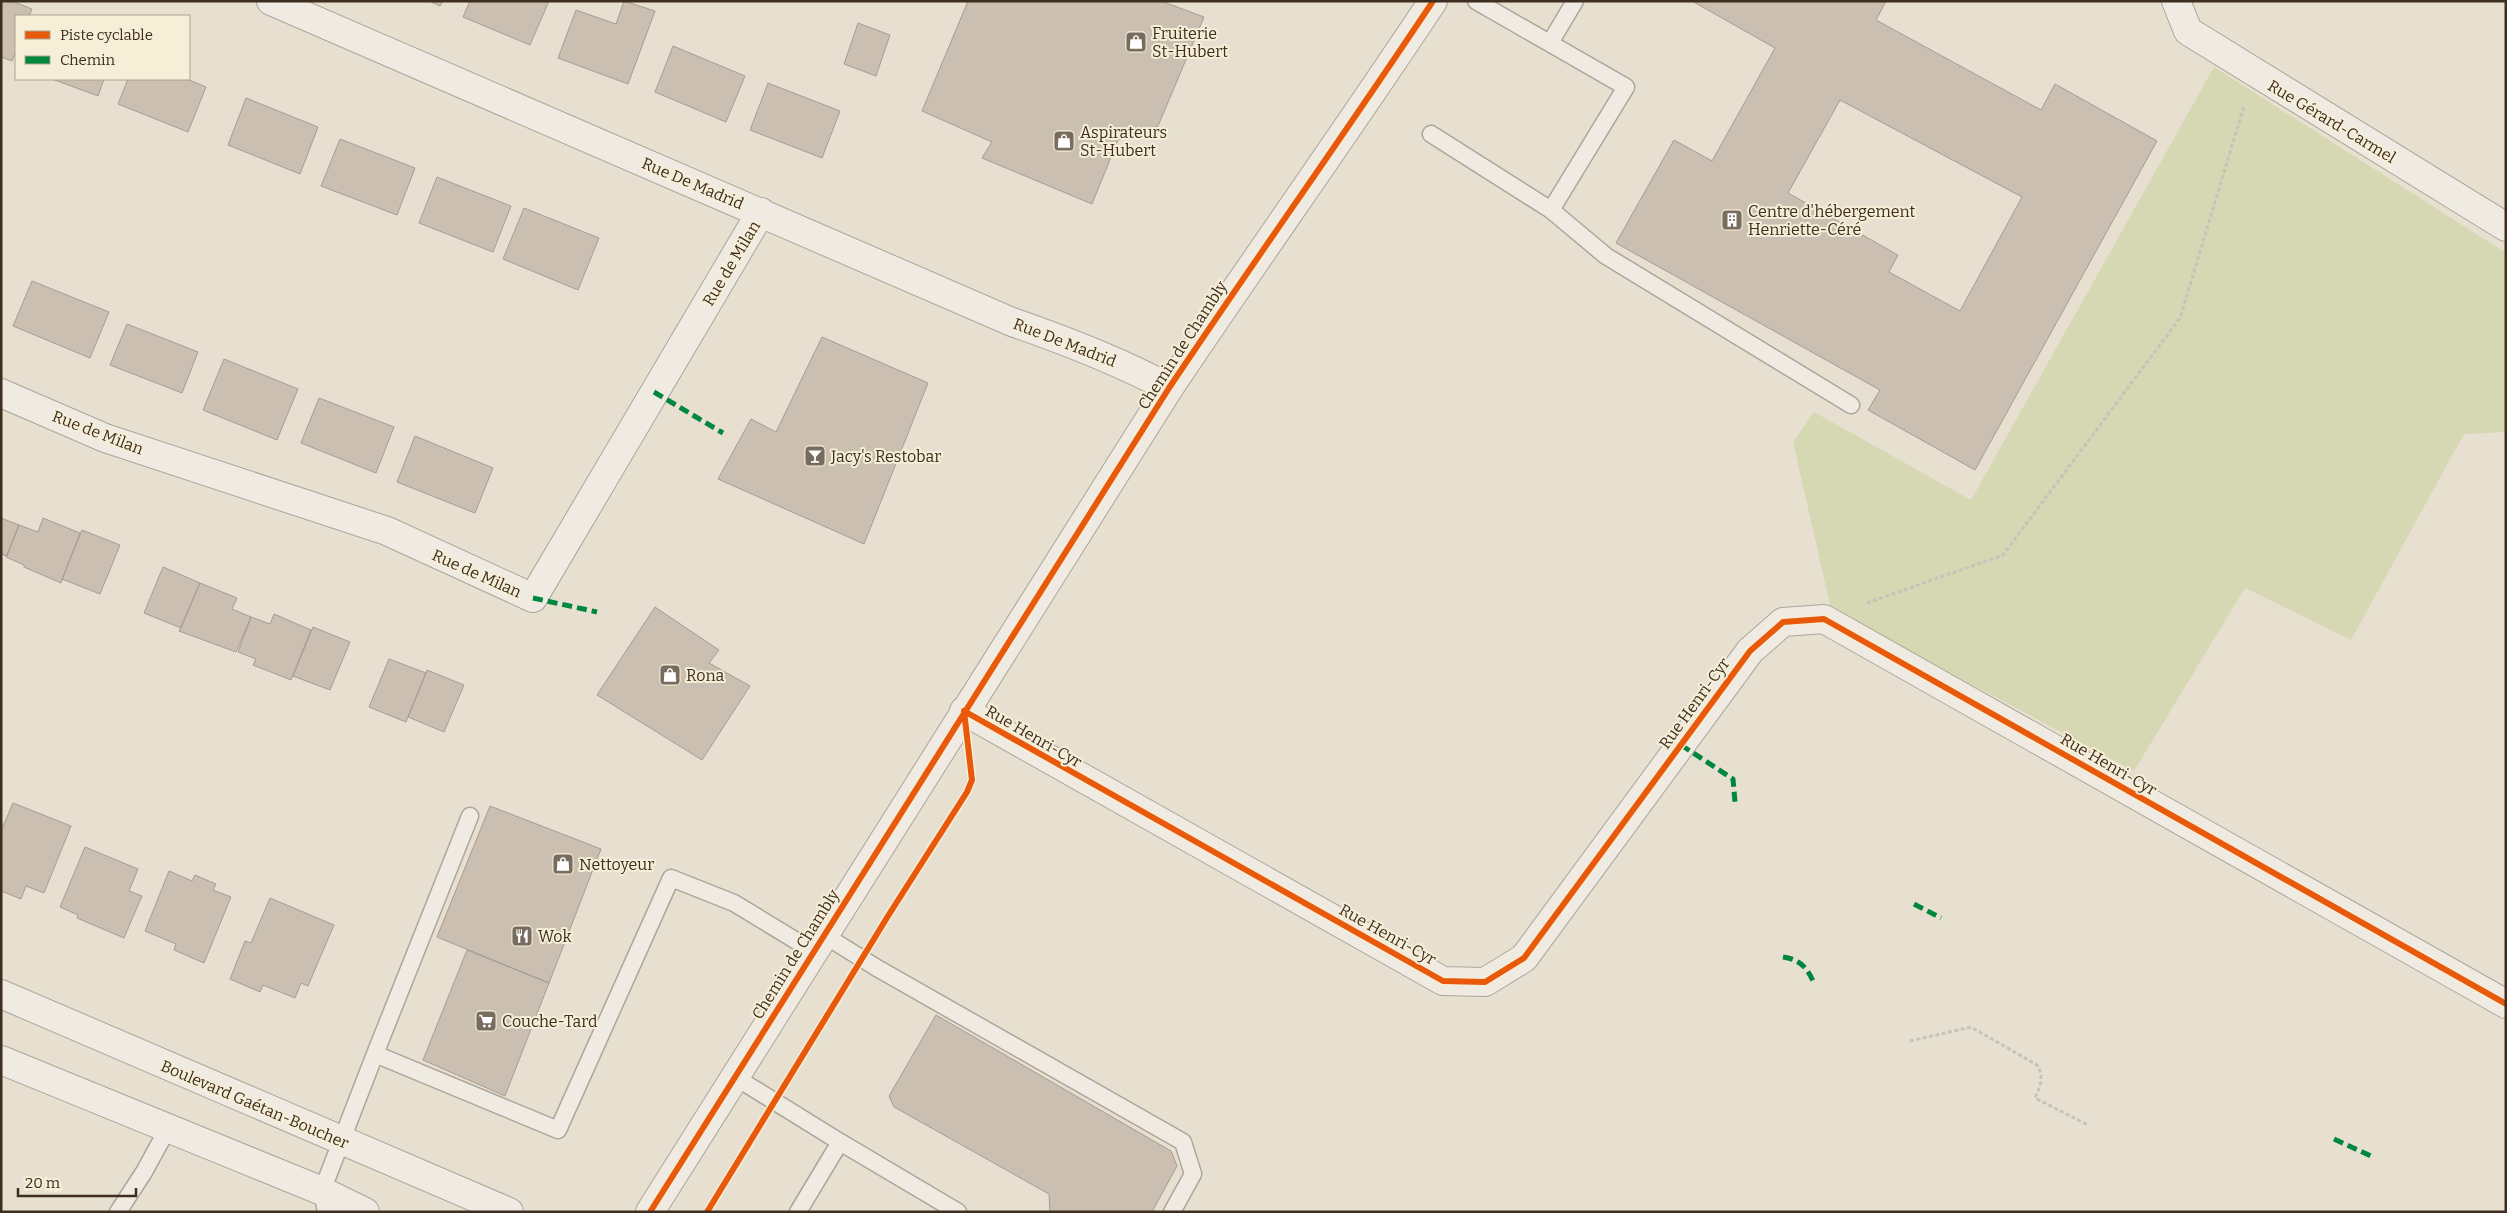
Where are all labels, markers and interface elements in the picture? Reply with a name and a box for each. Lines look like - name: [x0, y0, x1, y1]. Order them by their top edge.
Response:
- legend: [15, 15, 190, 80]
- place label: Fruiterie St-Hubert: [1152, 24, 1228, 61]
- text: Piste cyclable: [60, 26, 153, 44]
- shop icon: Fruiterie St-Hubert: [1124, 30, 1148, 54]
- text: Chemin: [60, 51, 116, 69]
- street label: Rue Gérard-Carmel: [2264, 76, 2399, 167]
- place label: Aspirateurs St-Hubert: [1080, 123, 1167, 160]
- shop icon: Aspirateurs St-Hubert: [1052, 129, 1076, 153]
- street label: Rue De Madrid: [639, 153, 747, 214]
- place label: Centre d'hébergement Henriette-Céré: [1748, 202, 1916, 239]
- building icon: Centre d'hébergement Henriette-Céré: [1720, 208, 1744, 232]
- street label: Rue de Milan: [699, 217, 764, 309]
- street label: Chemin de Chambly: [1134, 277, 1231, 413]
- street label: Rue De Madrid: [1011, 314, 1119, 371]
- street label: Rue de Milan: [50, 406, 146, 459]
- bar icon: Jacy's Restobar: [803, 444, 827, 468]
- place label: Jacy's Restobar: [830, 447, 941, 466]
- street label: Rue de Milan: [429, 545, 524, 602]
- street label: Rue Henri-Cyr: [1655, 654, 1734, 752]
- shop icon: Rona: [658, 663, 682, 687]
- place label: Rona: [686, 666, 725, 685]
- street label: Rue Henri-Cyr: [982, 701, 1085, 772]
- street label: Rue Henri-Cyr: [2057, 729, 2160, 800]
- shop icon: Nettoyeur: [551, 852, 575, 876]
- place label: Nettoyeur: [579, 855, 654, 874]
- street label: Chemin de Chambly: [748, 885, 843, 1023]
- street label: Rue Henri-Cyr: [1336, 900, 1439, 969]
- restaurant icon: Wok: [510, 924, 534, 948]
- place label: Wok: [538, 927, 571, 946]
- supermarket icon: Couche-Tard: [474, 1009, 498, 1033]
- place label: Couche-Tard: [502, 1012, 598, 1031]
- street label: Boulevard Gaétan-Boucher: [158, 1056, 352, 1153]
- scale bar: [18, 1166, 135, 1198]
- text: 20 m: [25, 1174, 61, 1192]

